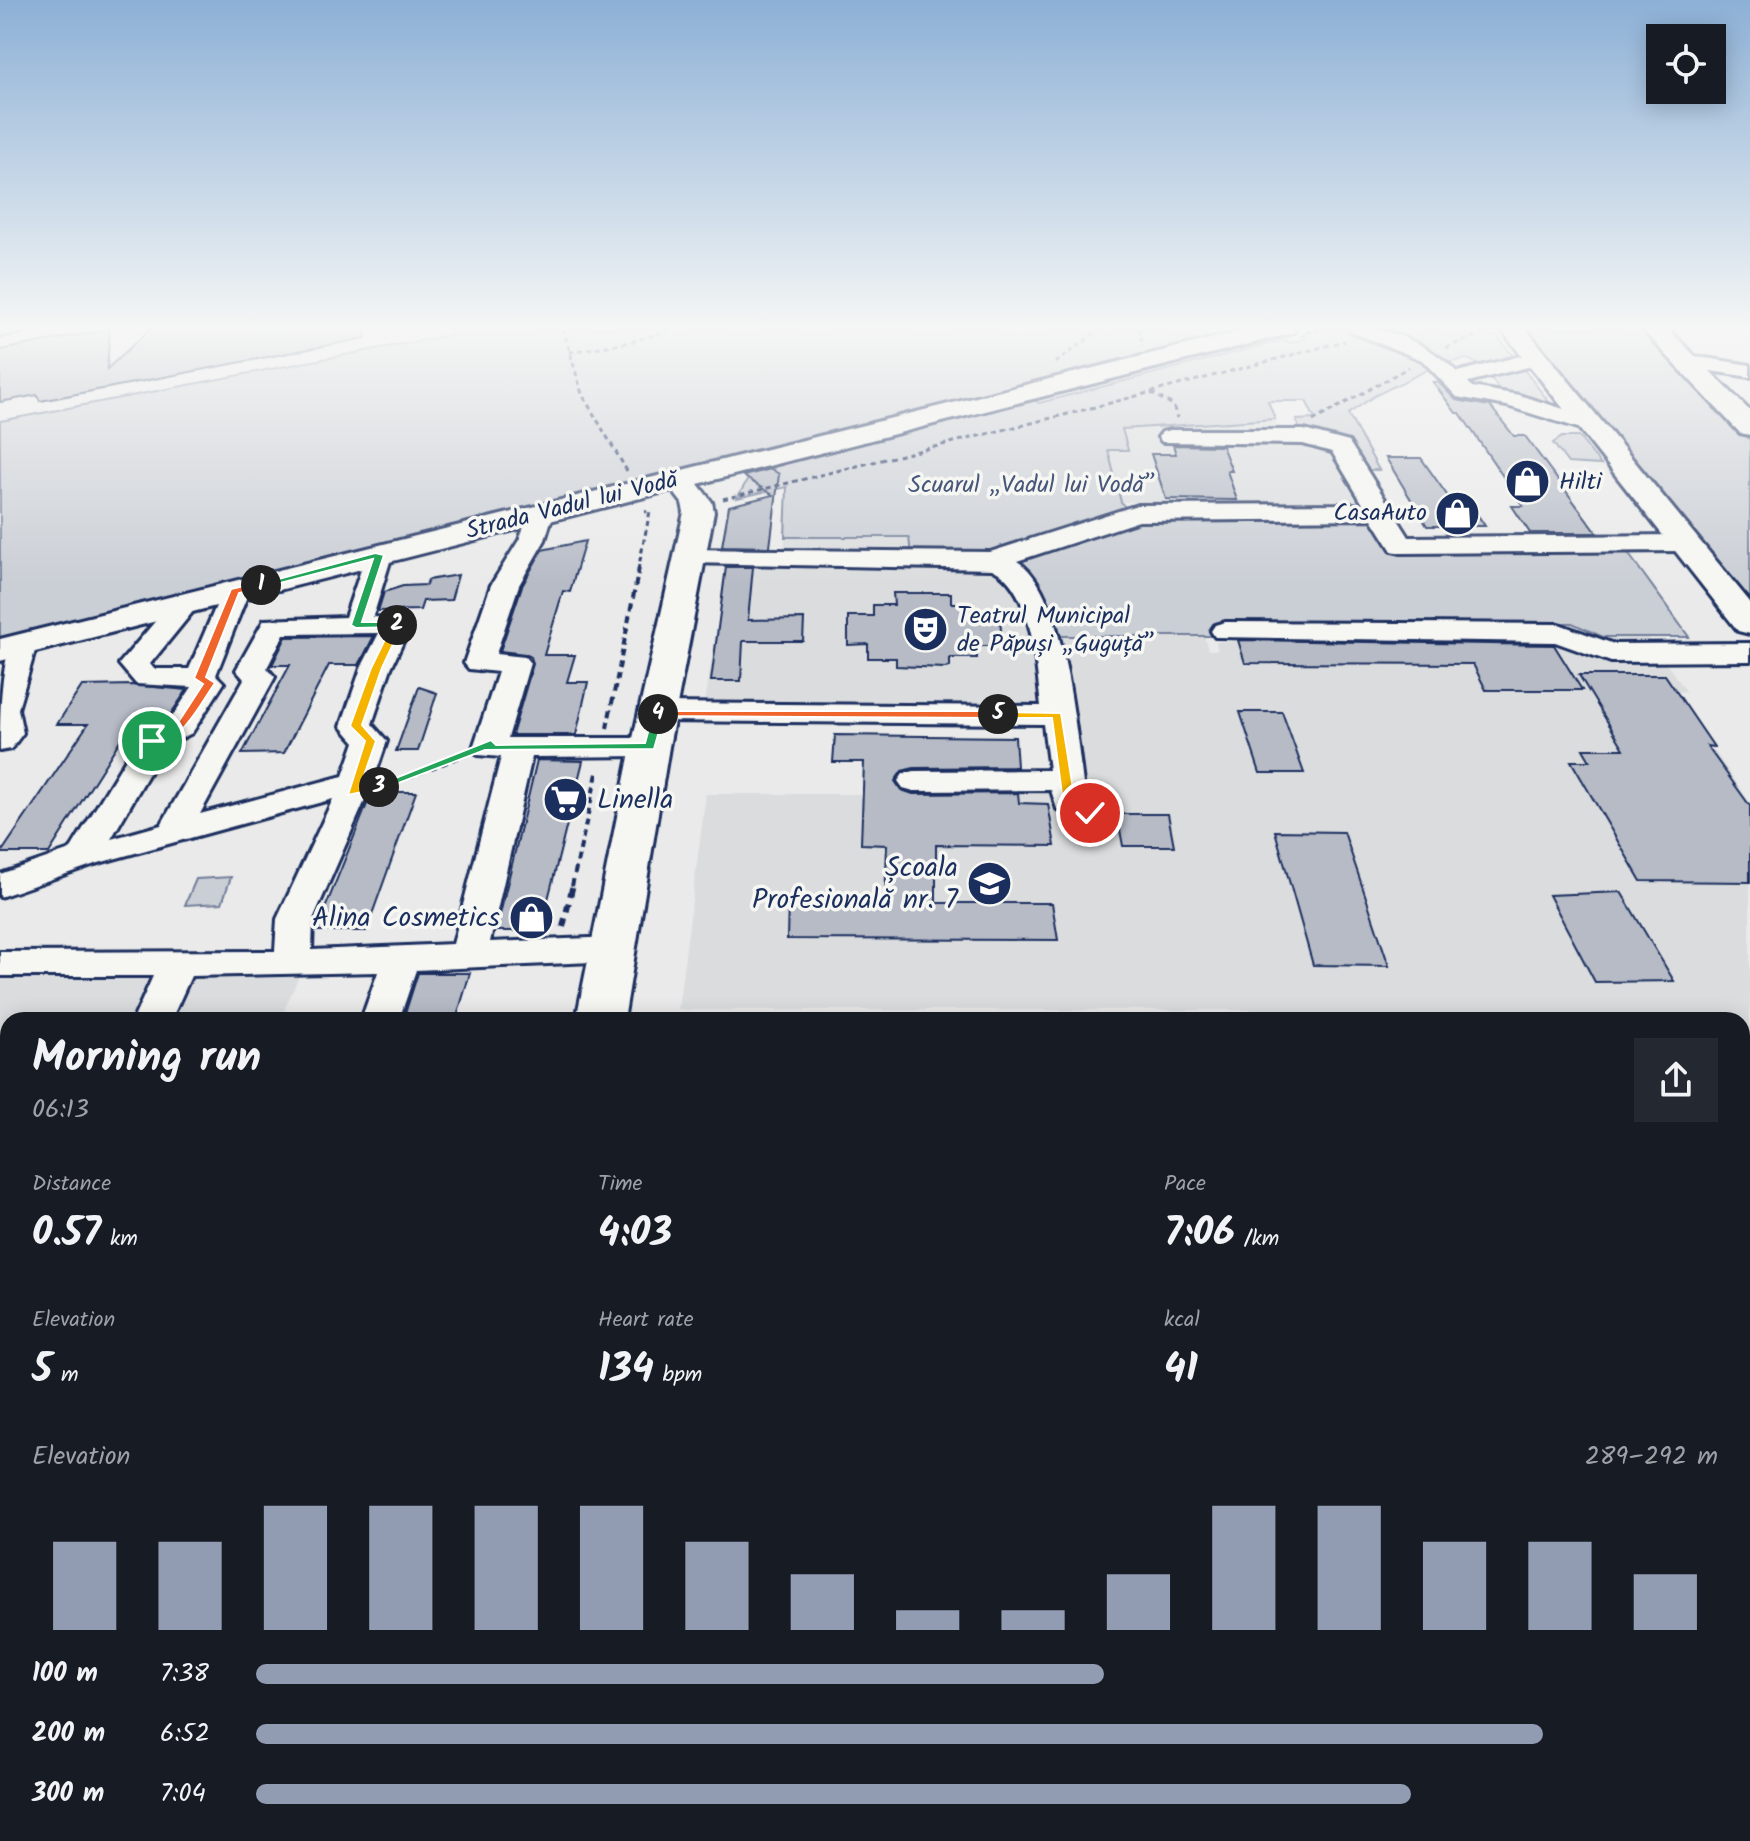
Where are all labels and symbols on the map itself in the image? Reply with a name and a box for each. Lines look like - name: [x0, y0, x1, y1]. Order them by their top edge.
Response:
- shop icon: Hilti: [1504, 458, 1552, 506]
- street label: Strada Vadul lui Vodă: [462, 460, 685, 551]
- place label: Hilti: [1559, 463, 1603, 502]
- park label: Scuarul „Vadul lui Vodă”: [908, 466, 1156, 505]
- shop icon: CasaAuto: [1434, 489, 1482, 537]
- place label: CasaAuto: [1334, 494, 1427, 533]
- pin: 1: [241, 565, 281, 605]
- place label: Teatrul Municipal de Păpuși „Guguță”: [957, 597, 1155, 664]
- pin: 2: [377, 605, 417, 645]
- theatre icon: Teatrul Municipal de Păpuși „Guguță”: [902, 606, 950, 654]
- pin: 4: [638, 694, 678, 734]
- pin: 5: [978, 694, 1018, 734]
- pin: [118, 707, 186, 775]
- pin: 3: [359, 767, 399, 807]
- supermarket icon: Linella: [542, 776, 590, 824]
- place label: Linella: [597, 778, 673, 823]
- pin: [1056, 779, 1124, 847]
- place label: Școala Profesională nr. 7: [752, 846, 959, 923]
- school or university icon: Școala Profesională nr. 7: [965, 860, 1013, 908]
- shop icon: Alina Cosmetics: [507, 894, 555, 942]
- place label: Alina Cosmetics: [312, 896, 500, 941]

